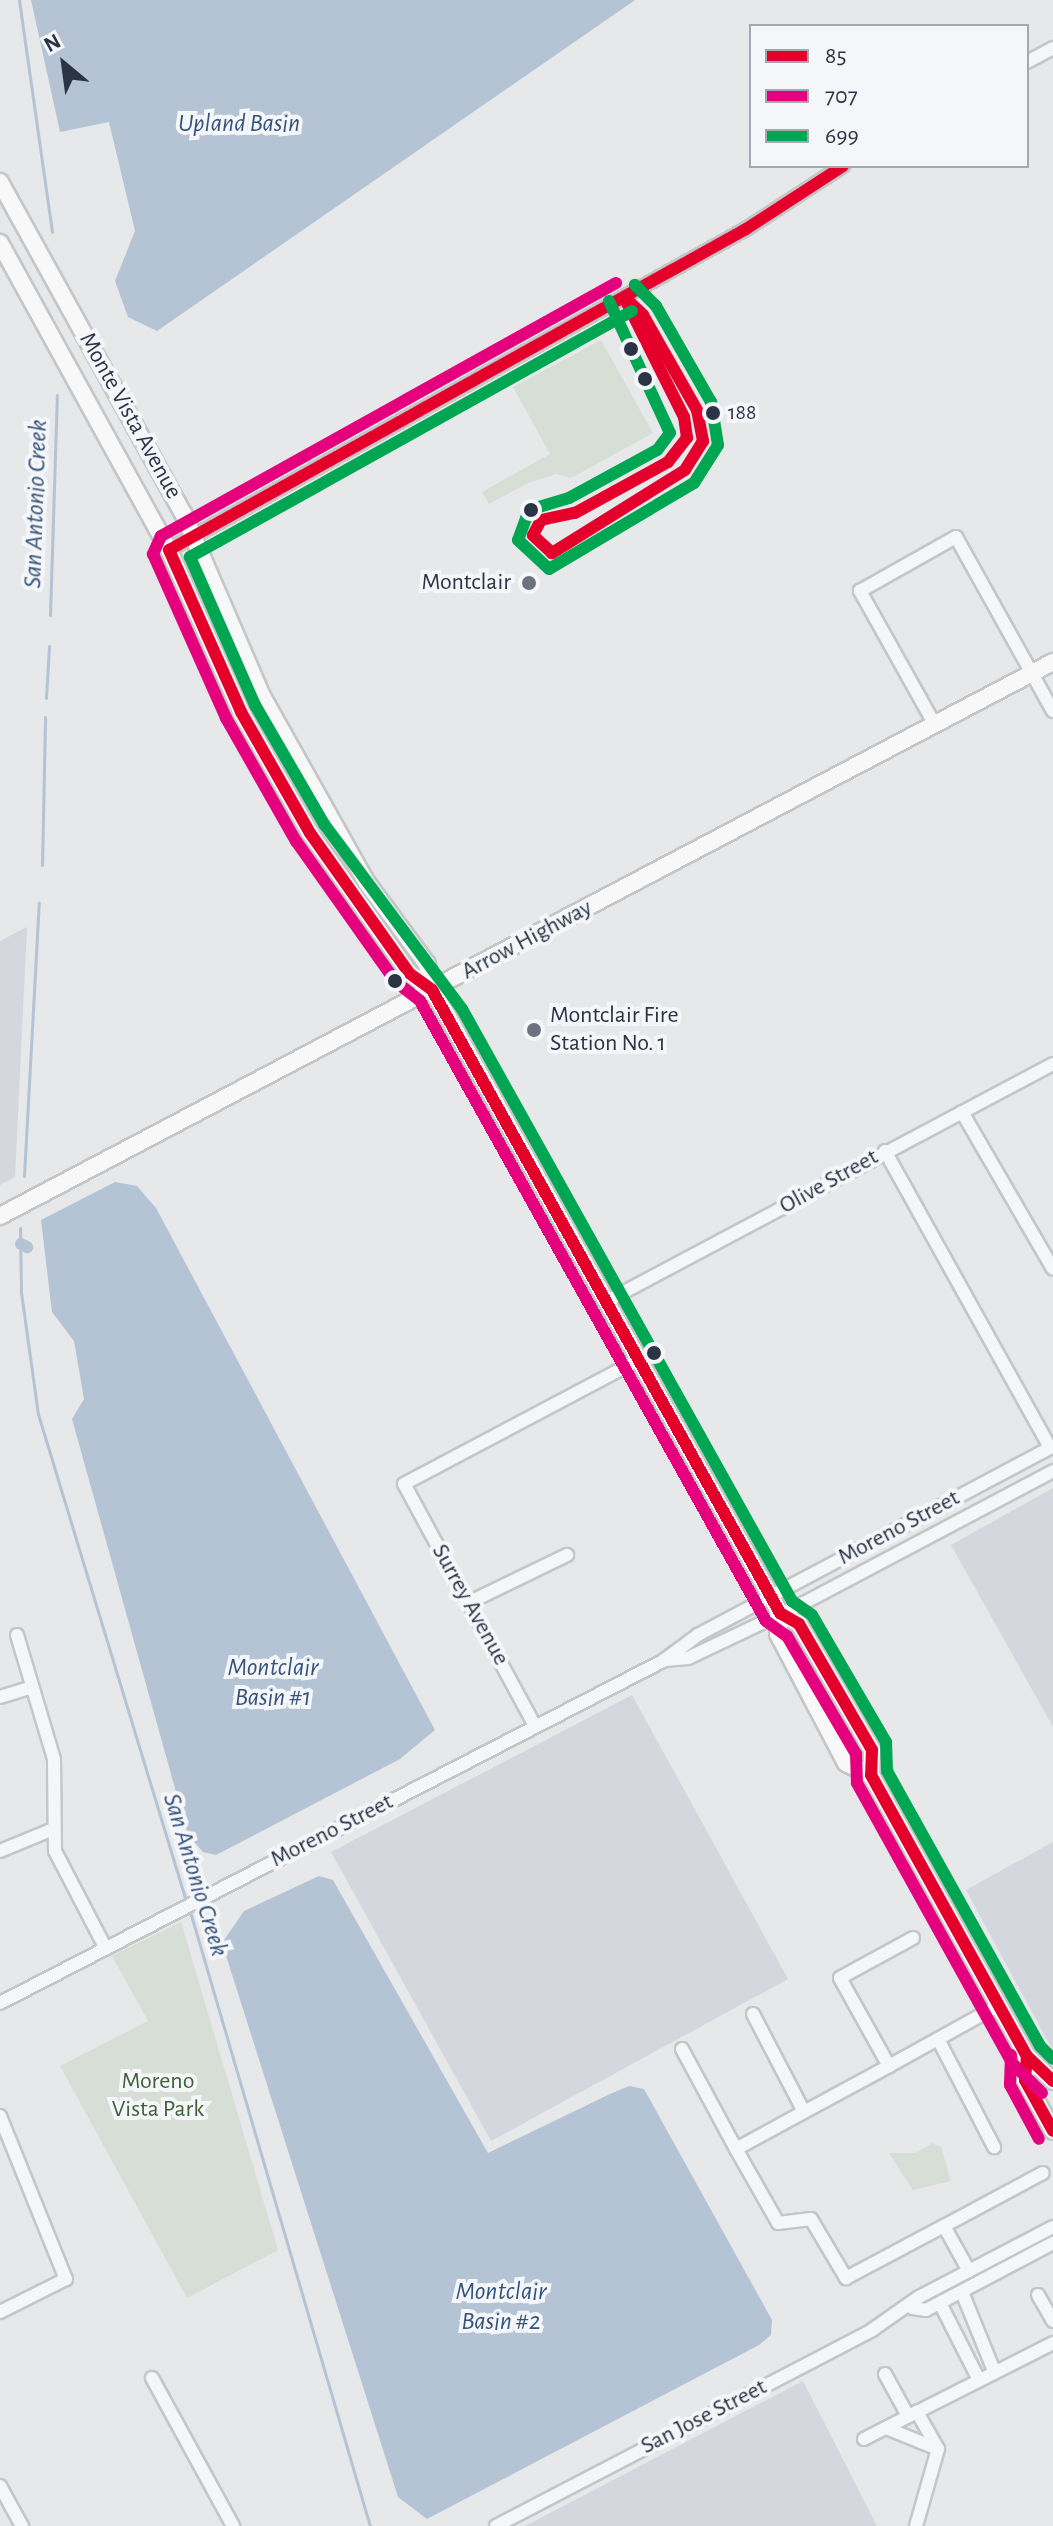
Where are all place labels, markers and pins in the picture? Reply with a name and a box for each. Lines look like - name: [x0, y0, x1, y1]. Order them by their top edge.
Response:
- unlabelled marker: [623, 341, 639, 357]
- unlabelled marker: [637, 371, 653, 387]
- place label: 188: [728, 400, 756, 426]
- marker: 188: [705, 405, 721, 421]
- unlabelled marker: [523, 502, 539, 518]
- place label: Montclair: [421, 569, 511, 597]
- marker: Montclair: [518, 572, 540, 594]
- unlabelled marker: [387, 973, 403, 989]
- place label: Montclair Fire Station No. 1: [550, 1002, 678, 1058]
- marker: Montclair Fire Station No. 1: [525, 1021, 543, 1039]
- unlabelled marker: [646, 1345, 662, 1361]

